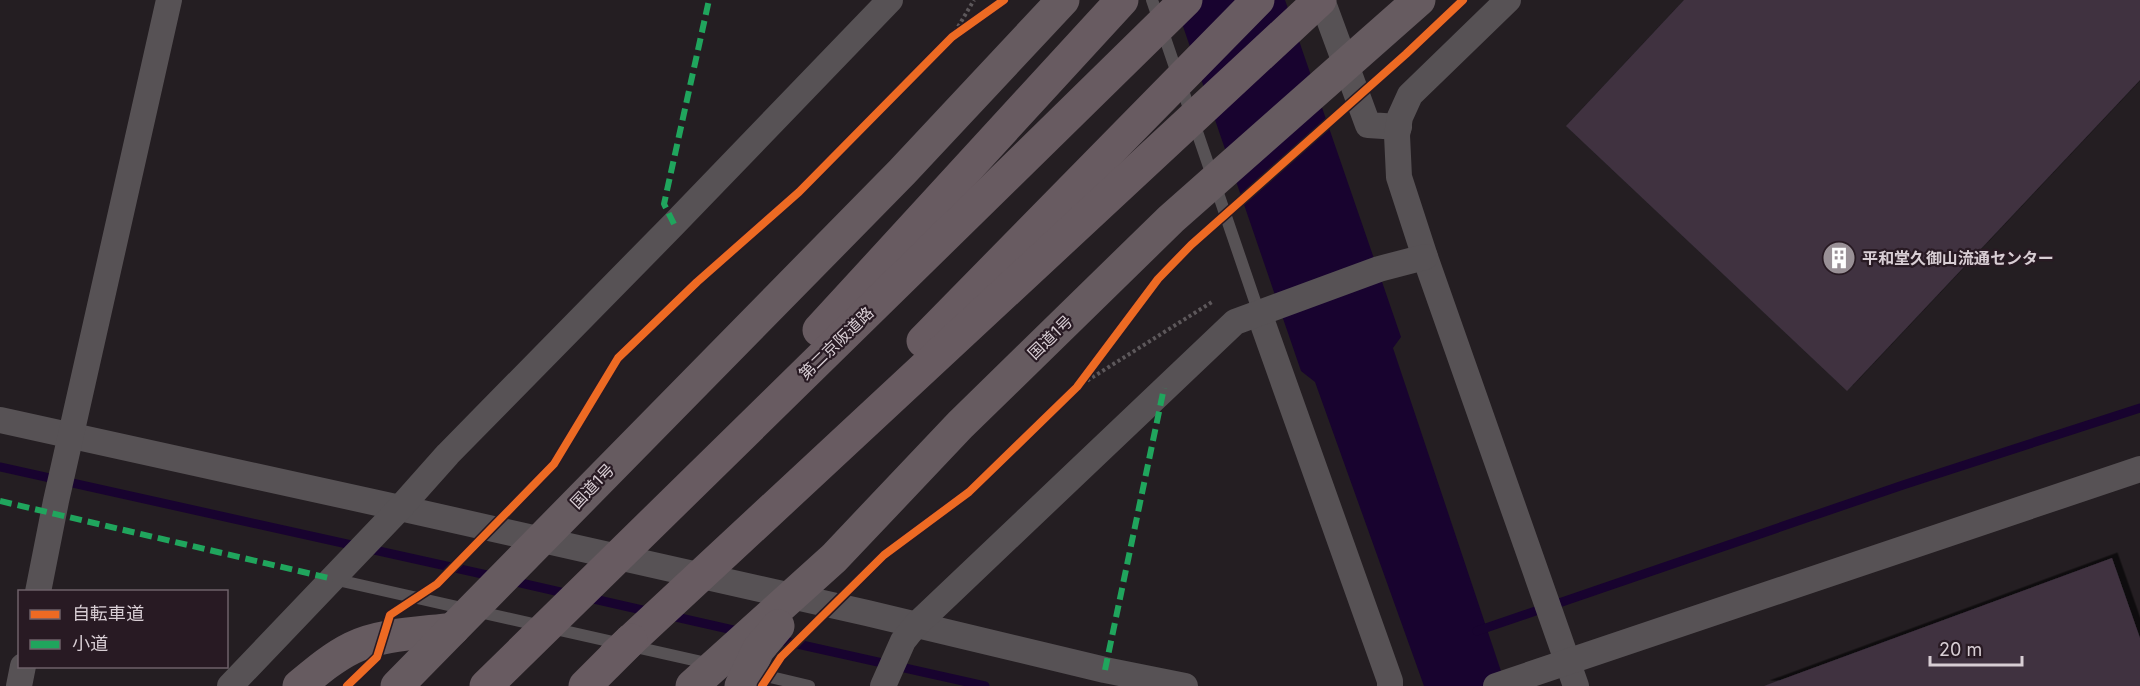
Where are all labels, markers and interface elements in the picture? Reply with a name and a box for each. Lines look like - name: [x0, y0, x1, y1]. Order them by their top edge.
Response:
- building icon: 平和堂久御山流通センター: [1821, 240, 1857, 276]
- place label: 平和堂久御山流通センター: [1862, 248, 2054, 268]
- street label: 第二京阪道路: [795, 302, 877, 384]
- street label: 国道1号: [1023, 311, 1077, 363]
- street label: 国道1号: [566, 459, 618, 513]
- legend: [18, 590, 228, 668]
- text: 自転車道: [72, 603, 144, 624]
- scale bar: [1930, 629, 2022, 667]
- text: 小道: [72, 633, 108, 654]
- text: 20 m: [1939, 639, 1982, 660]

